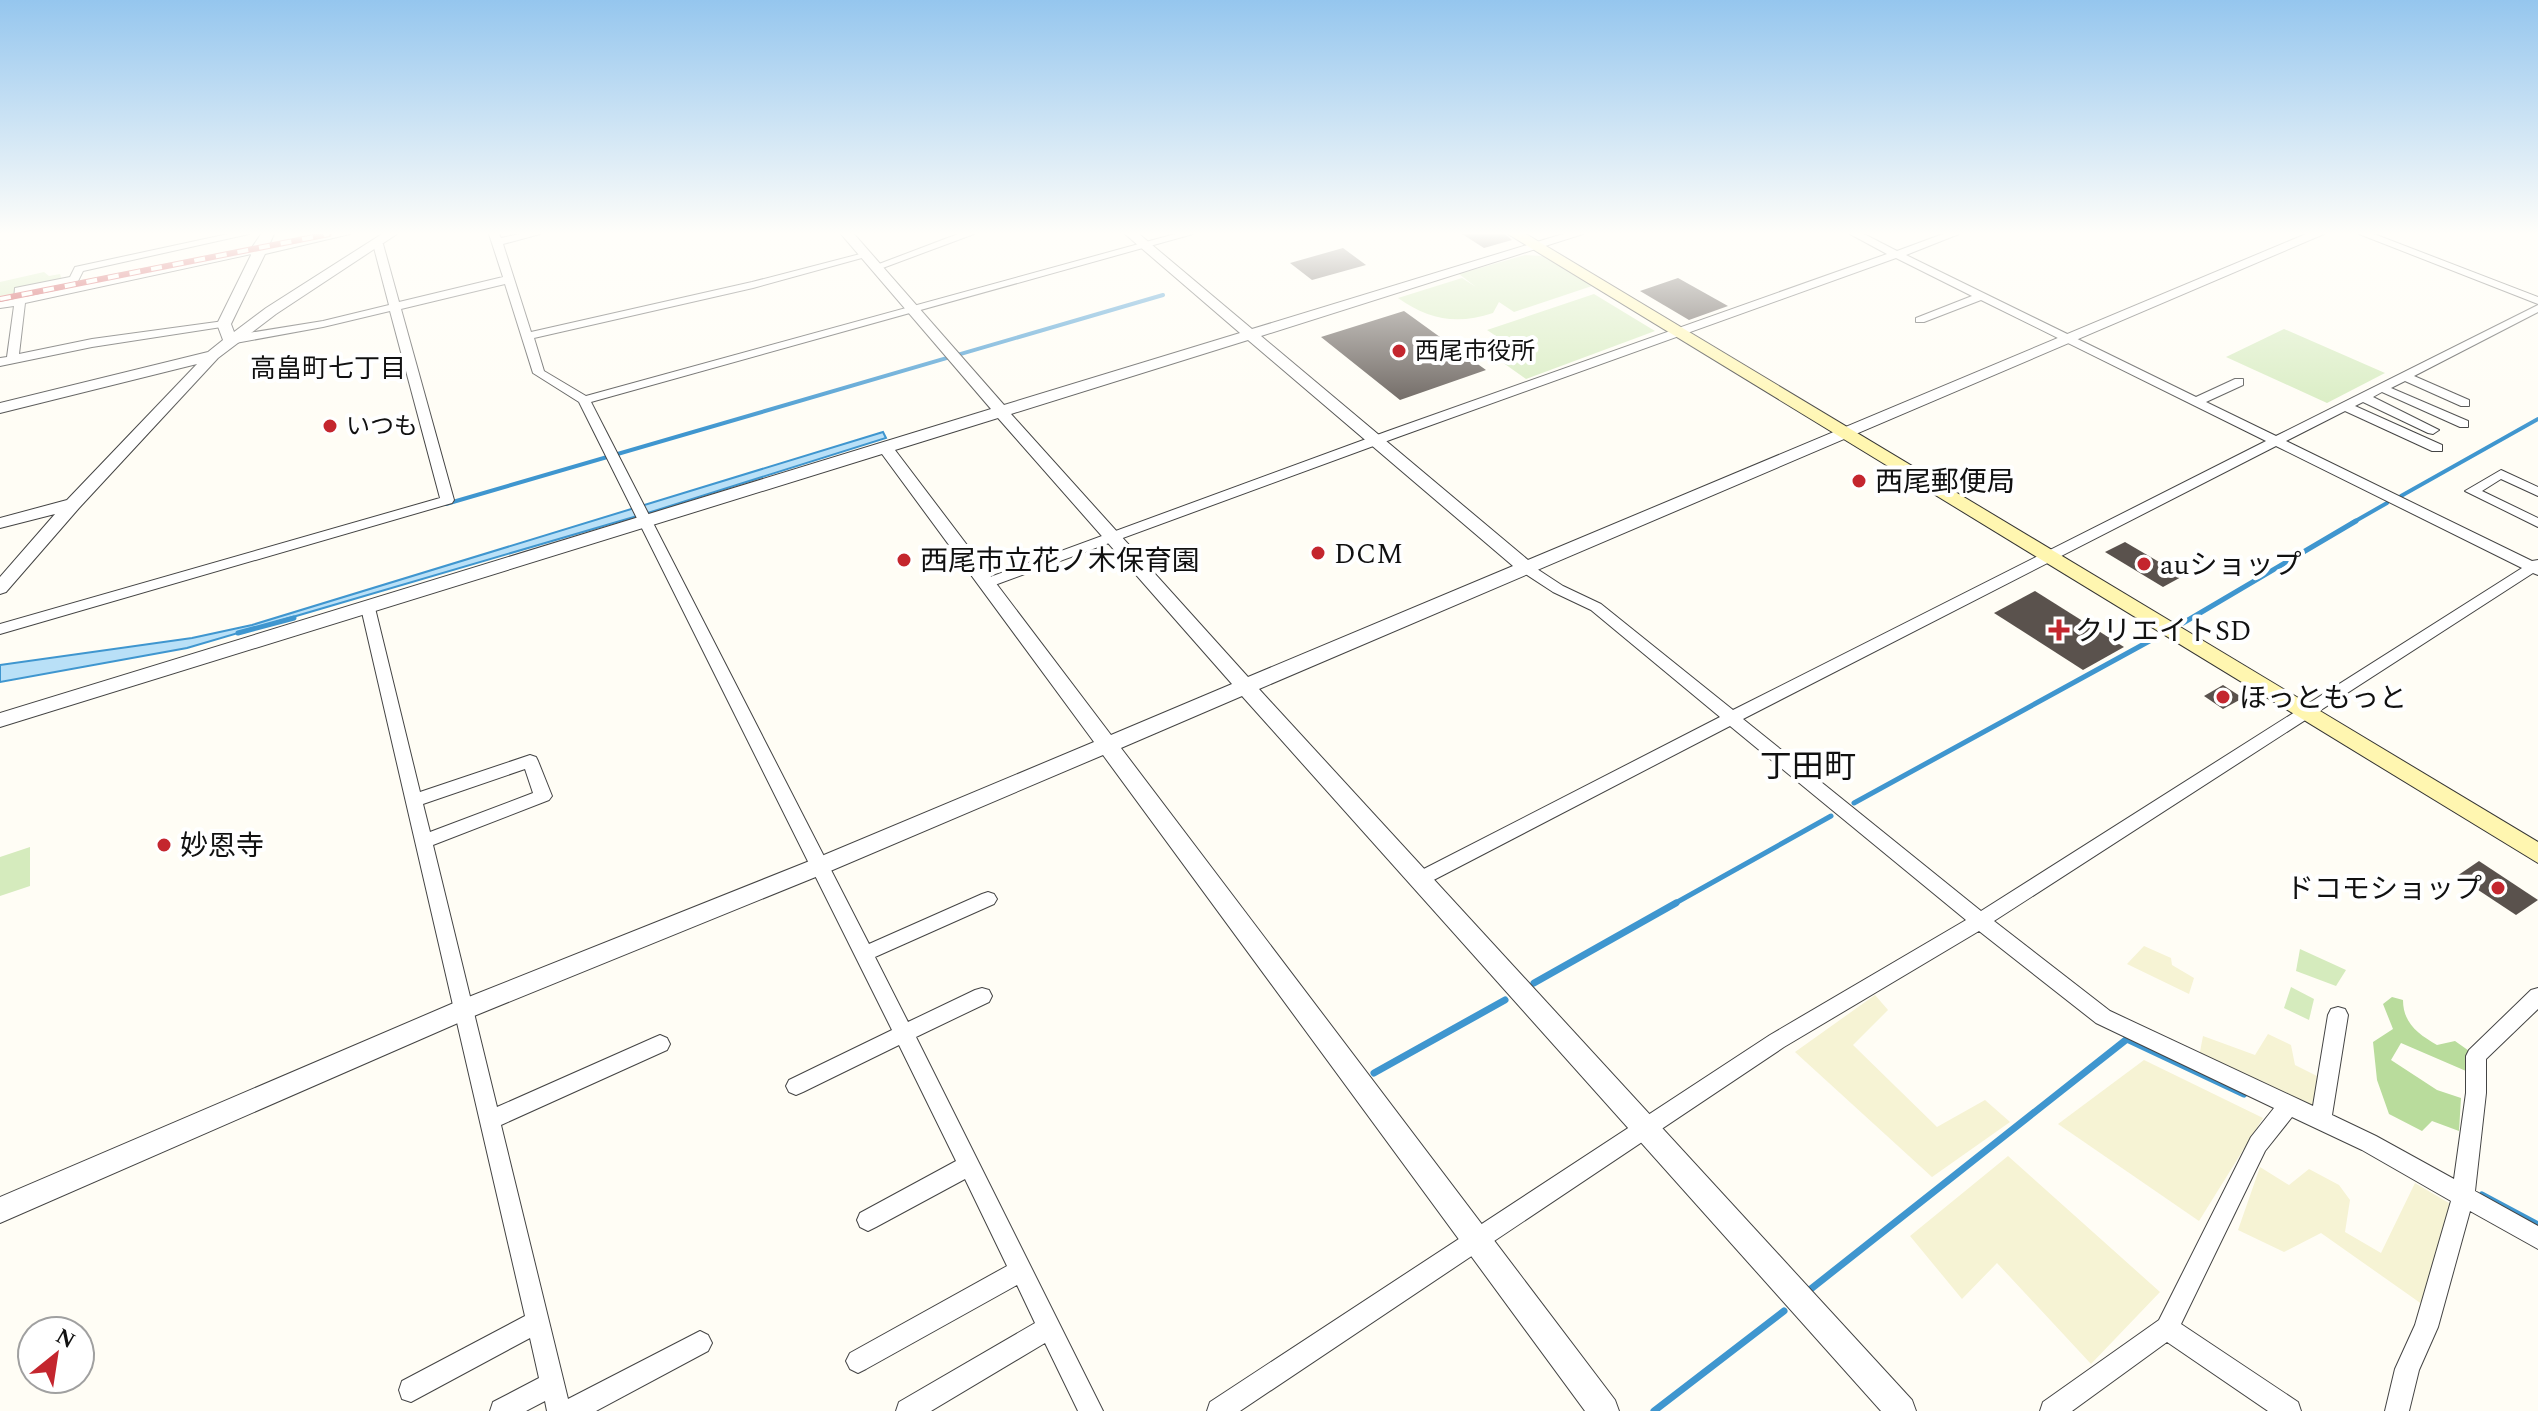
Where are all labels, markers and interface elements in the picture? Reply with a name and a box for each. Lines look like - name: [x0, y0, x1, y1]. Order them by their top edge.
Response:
- place label: 西尾市役所: [1415, 334, 1535, 370]
- marker: 西尾市役所: [1390, 342, 1408, 360]
- district label: 高畠町七丁目: [250, 349, 406, 389]
- place label: いつも: [346, 409, 418, 445]
- marker: いつも: [321, 417, 339, 435]
- place label: 西尾郵便局: [1875, 461, 2015, 504]
- marker: 西尾郵便局: [1850, 472, 1868, 490]
- place label: DCM: [1334, 533, 1403, 576]
- place label: 西尾市立花ノ木保育園: [920, 540, 1200, 583]
- marker: DCM: [1309, 544, 1327, 562]
- place label: auショップ: [2160, 544, 2301, 587]
- marker: 西尾市立花ノ木保育園: [895, 551, 913, 569]
- marker: auショップ: [2135, 555, 2153, 573]
- place label: クリエイトSD: [2075, 610, 2252, 653]
- marker: クリエイトSD: [2050, 621, 2068, 639]
- place label: ほっともっと: [2239, 677, 2407, 720]
- marker: ほっともっと: [2214, 688, 2232, 706]
- district label: 丁田町: [1760, 743, 1856, 792]
- place label: 妙恩寺: [180, 825, 264, 868]
- marker: 妙恩寺: [155, 836, 173, 854]
- place label: ドコモショップ: [2286, 868, 2482, 911]
- marker: ドコモショップ: [2489, 879, 2507, 897]
- north arrow: [16, 1315, 96, 1395]
- text: N: [49, 1320, 81, 1358]

